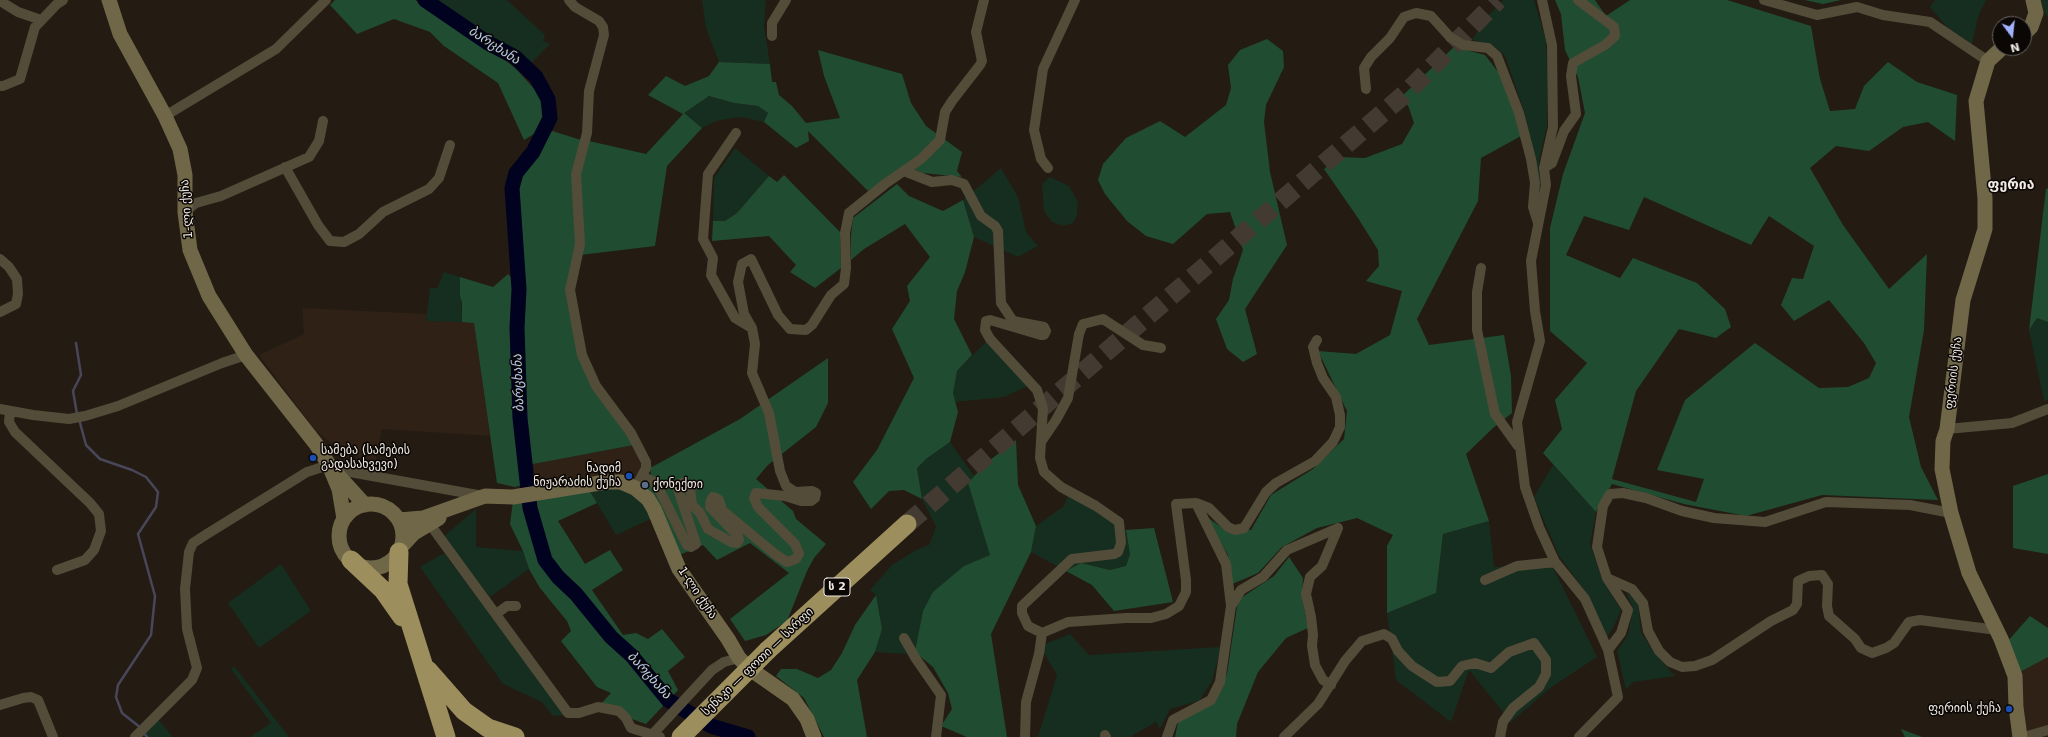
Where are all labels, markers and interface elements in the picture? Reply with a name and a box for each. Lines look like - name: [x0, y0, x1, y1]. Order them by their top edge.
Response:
- north arrow: [1992, 16, 2032, 56]
- water label: ბარცხანა: [465, 24, 523, 68]
- text: N: [2009, 40, 2021, 55]
- district label: ფერია: [1988, 177, 2034, 193]
- street label: 1-ლი ქუჩა: [178, 179, 196, 239]
- street label: ფერიის ქუჩა: [1942, 336, 1966, 410]
- water label: ბარცხანა: [510, 354, 528, 412]
- place label: სამება (სამების გადასახვევი): [321, 444, 410, 472]
- marker: სამება (სამების გადასახვევი): [308, 453, 318, 463]
- place label: ნადიმ ნიჟარაძის ქუჩა: [533, 462, 621, 490]
- marker: ნადიმ ნიჟარაძის ქუჩა: [624, 471, 634, 481]
- place label: ქონექთი: [653, 478, 703, 492]
- marker: ქონექთი: [640, 480, 650, 490]
- street label: 1-ლი ქუჩა: [674, 564, 720, 622]
- road number: ს 2: [824, 578, 850, 596]
- street label: სენაკი — ფოთი — სარფი: [699, 605, 817, 719]
- water label: ბარცხანა: [624, 649, 674, 703]
- place label: ფერიის ქუჩა: [1928, 702, 2001, 716]
- marker: ფერიის ქუჩა: [2004, 704, 2014, 714]

